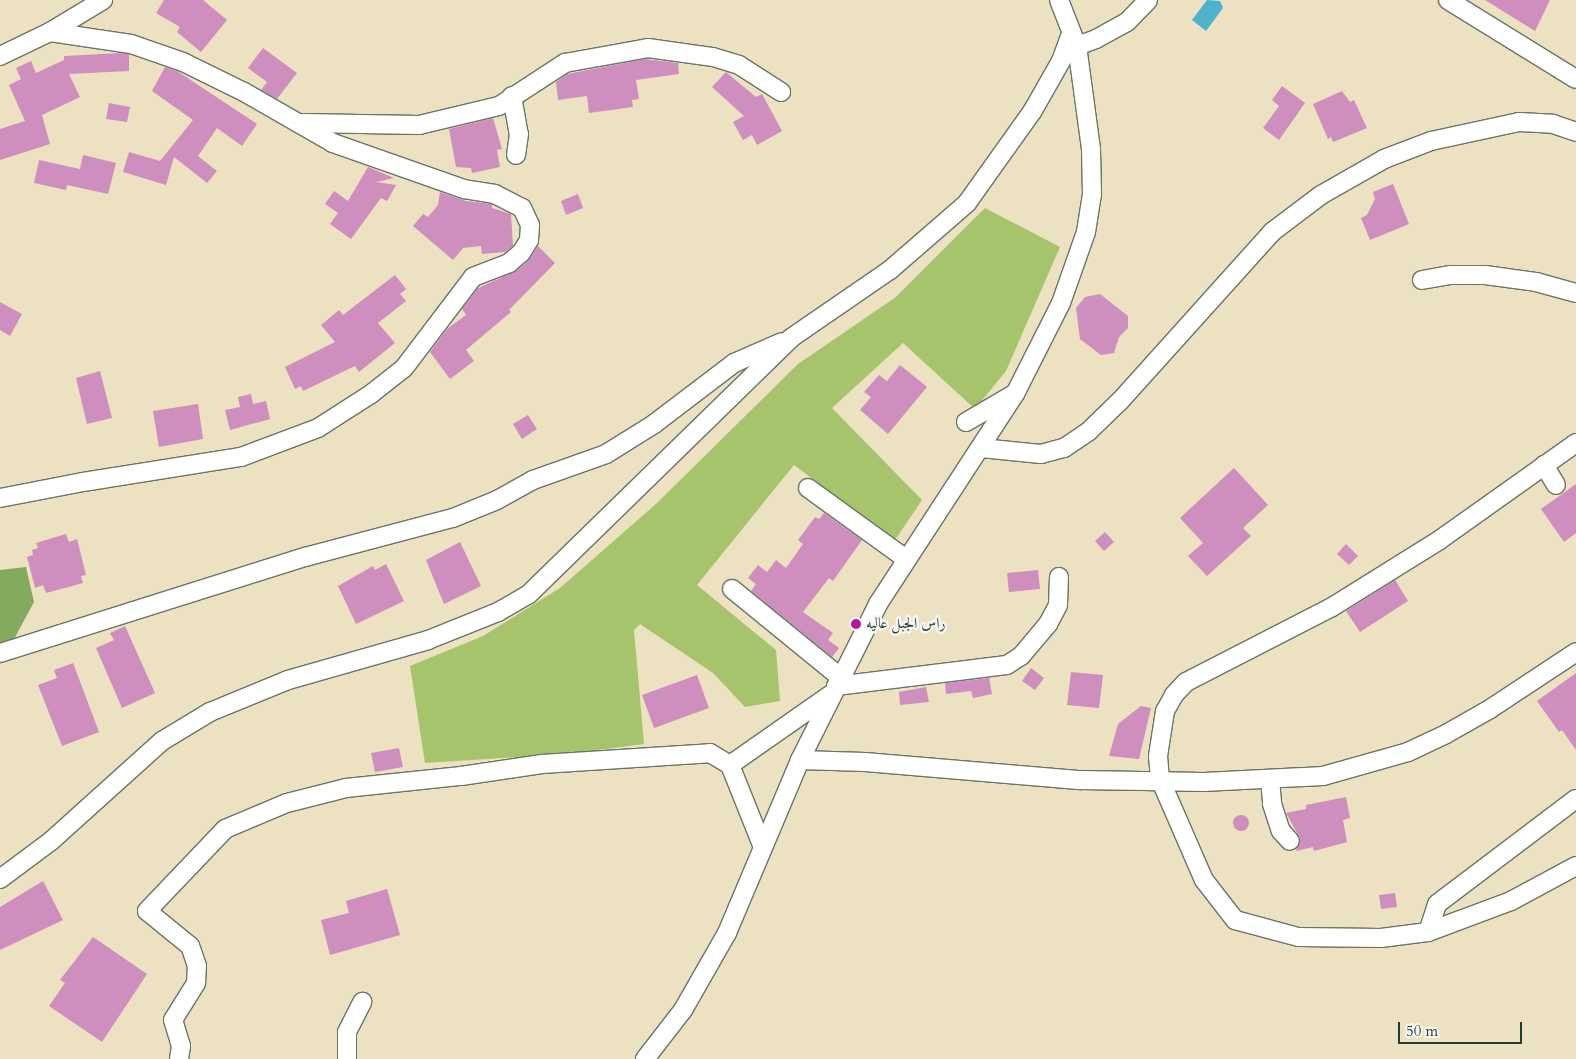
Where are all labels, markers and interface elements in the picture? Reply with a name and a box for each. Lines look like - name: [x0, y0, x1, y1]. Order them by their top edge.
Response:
- place label: راس الجبل عاليه: [866, 615, 945, 633]
- marker: راس الجبل عاليه: [850, 618, 862, 630]
- scale bar: [1401, 1012, 1525, 1044]
- text: 50 m: [1406, 1021, 1438, 1041]

